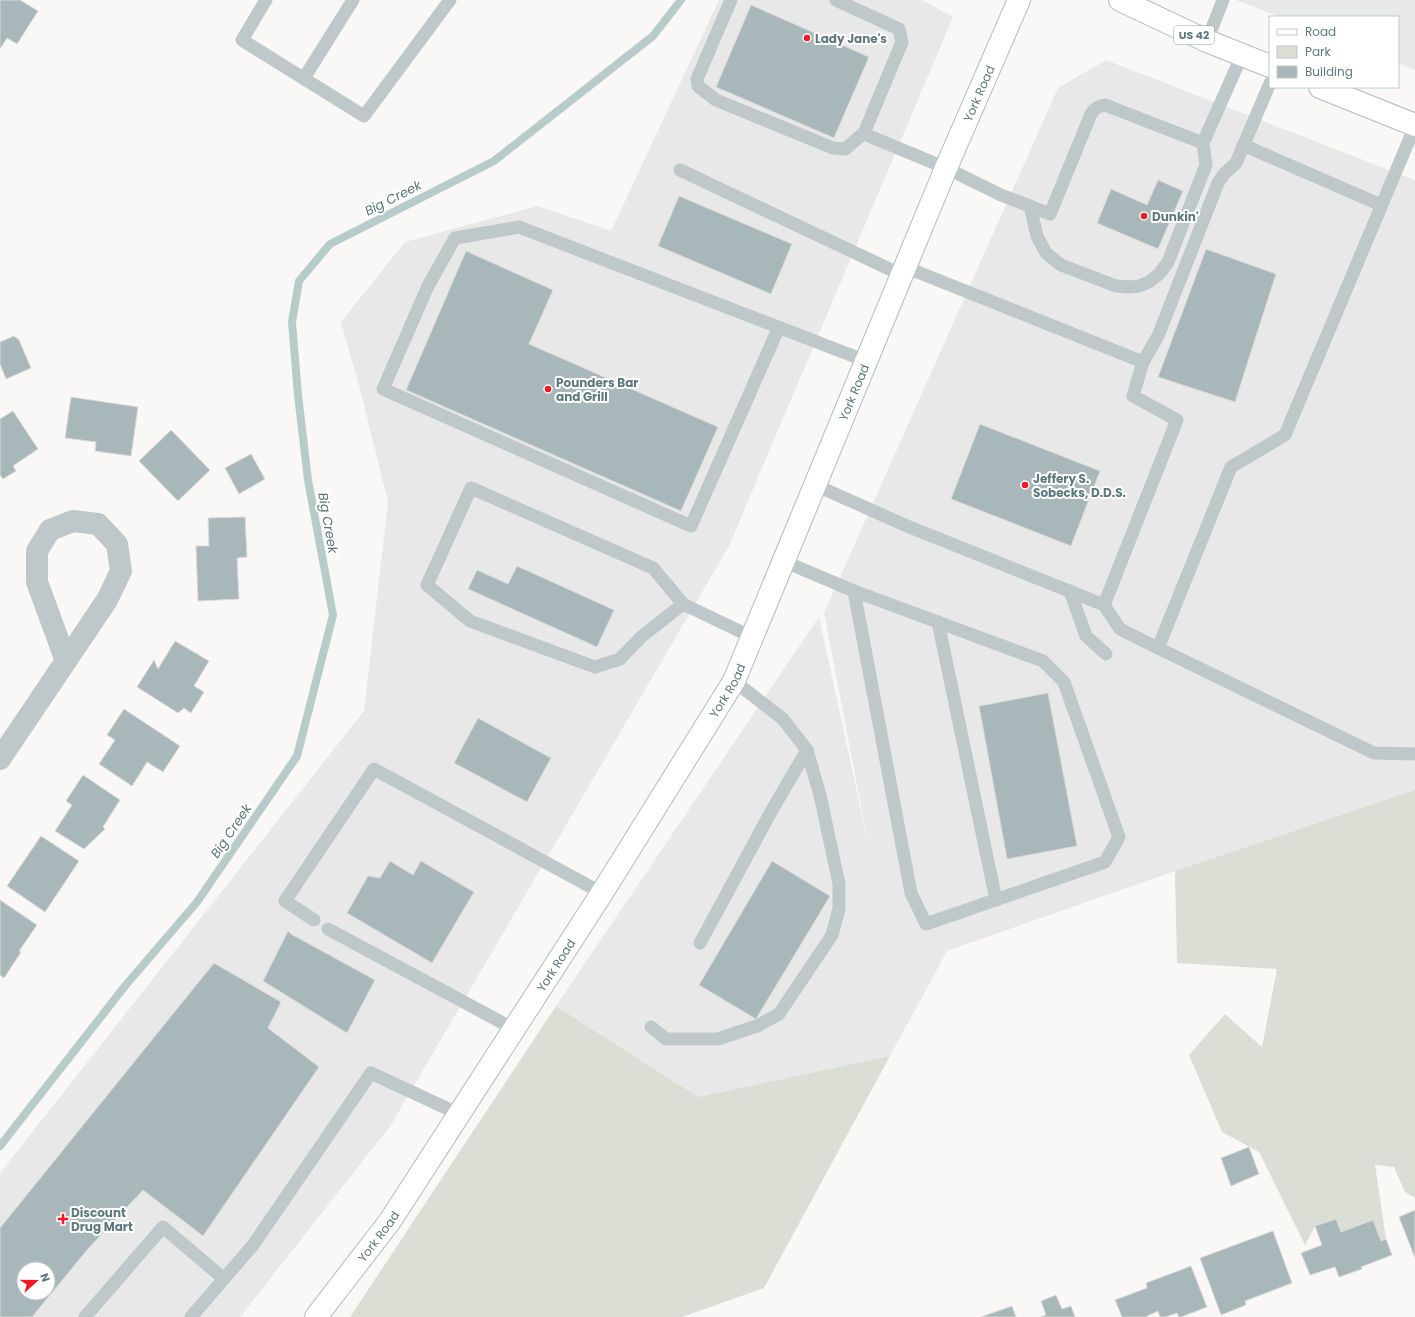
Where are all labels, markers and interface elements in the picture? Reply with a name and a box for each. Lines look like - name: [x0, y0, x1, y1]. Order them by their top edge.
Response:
- legend: [1269, 16, 1399, 88]
- text: Road: [1305, 23, 1336, 40]
- road number: US 42: [1174, 26, 1214, 44]
- place label: Lady Jane's: [815, 30, 887, 47]
- marker: Lady Jane's: [802, 33, 812, 43]
- text: Park: [1305, 43, 1332, 60]
- street label: York Road: [959, 62, 998, 124]
- text: Building: [1305, 63, 1353, 80]
- water label: Big Creek: [361, 175, 426, 220]
- place label: Dunkin': [1152, 208, 1199, 225]
- marker: Dunkin': [1139, 211, 1149, 221]
- street label: York Road: [834, 361, 873, 423]
- place label: Pounders Bar and Grill: [556, 374, 638, 405]
- marker: Pounders Bar and Grill: [543, 384, 553, 394]
- place label: Jeffery S. Sobecks, D.D.S.: [1033, 470, 1126, 501]
- marker: Jeffery S. Sobecks, D.D.S.: [1020, 480, 1030, 490]
- water label: Big Creek: [313, 491, 343, 556]
- street label: York Road: [705, 661, 749, 721]
- water label: Big Creek: [206, 799, 257, 862]
- street label: York Road: [532, 935, 579, 995]
- place label: Discount Drug Mart: [71, 1204, 133, 1235]
- street label: York Road: [353, 1207, 403, 1265]
- marker: Discount Drug Mart: [58, 1214, 68, 1224]
- north arrow: [16, 1261, 56, 1301]
- text: N: [36, 1271, 54, 1284]

